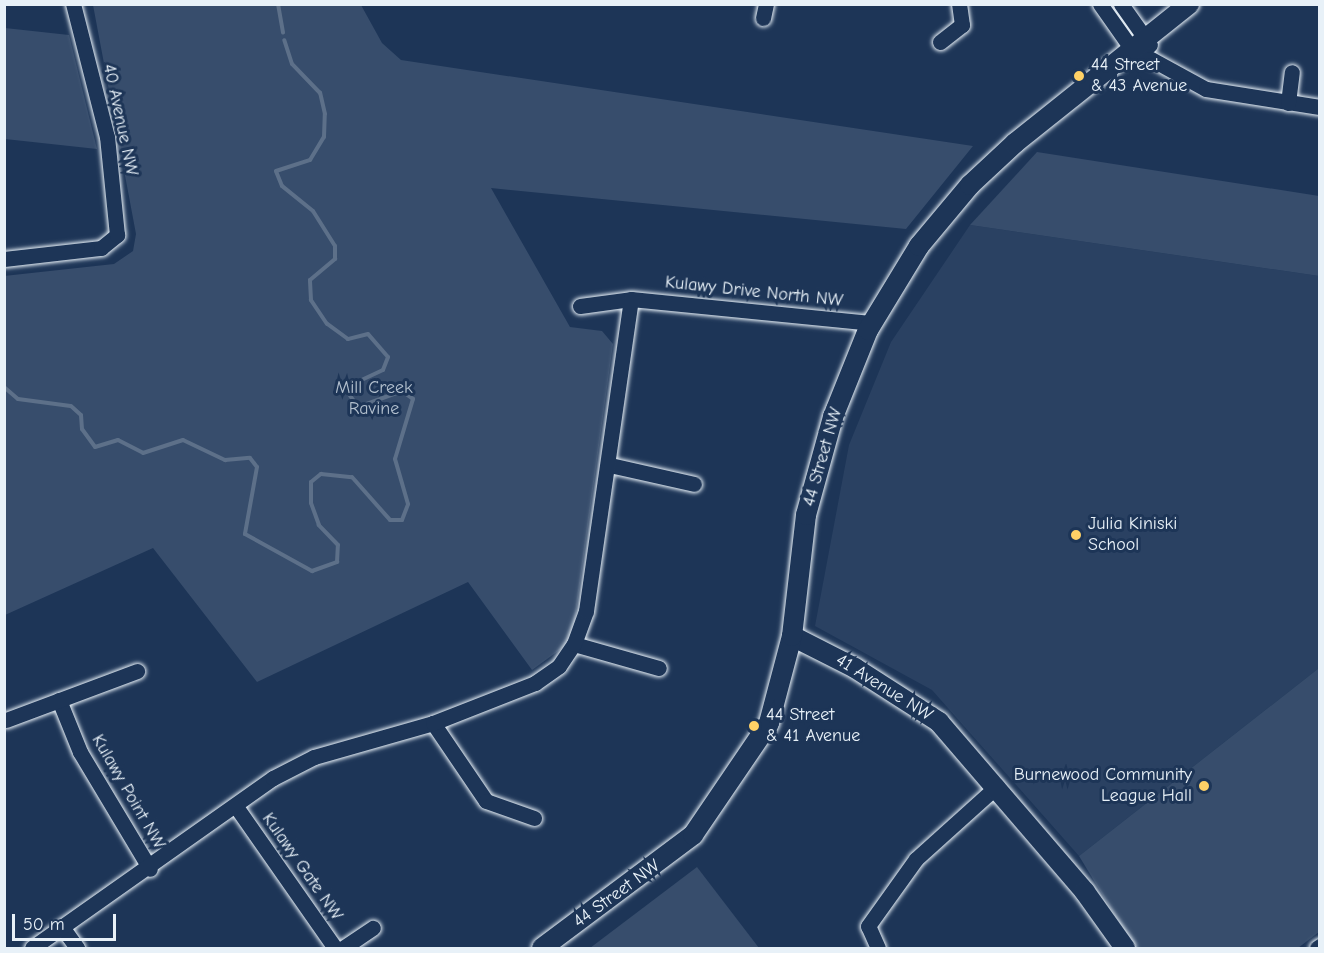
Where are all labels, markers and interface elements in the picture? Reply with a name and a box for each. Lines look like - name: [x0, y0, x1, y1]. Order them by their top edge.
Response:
- place label: 44 Street & 43 Avenue: [1091, 55, 1187, 98]
- street label: 40 Avenue NW: [98, 62, 142, 178]
- marker: 44 Street & 43 Avenue: [1072, 69, 1086, 83]
- street label: Kulawy Drive North NW: [664, 272, 844, 312]
- park label: Mill Creek Ravine: [335, 378, 413, 420]
- street label: 44 Street NW: [799, 405, 847, 509]
- place label: Julia Kiniski School: [1088, 514, 1177, 556]
- marker: Julia Kiniski School: [1069, 528, 1083, 542]
- street label: 41 Avenue NW: [832, 650, 936, 726]
- place label: 44 Street & 41 Avenue: [766, 705, 860, 748]
- marker: 44 Street & 41 Avenue: [747, 719, 761, 733]
- street label: Kulawy Point NW: [86, 731, 170, 853]
- place label: Burnewood Community League Hall: [1014, 765, 1192, 808]
- marker: Burnewood Community League Hall: [1197, 779, 1211, 793]
- street label: Kulawy Gate NW: [257, 809, 347, 925]
- street label: 44 Street NW: [569, 855, 665, 933]
- scale bar: [15, 902, 118, 940]
- text: 50 m: [23, 914, 65, 935]

